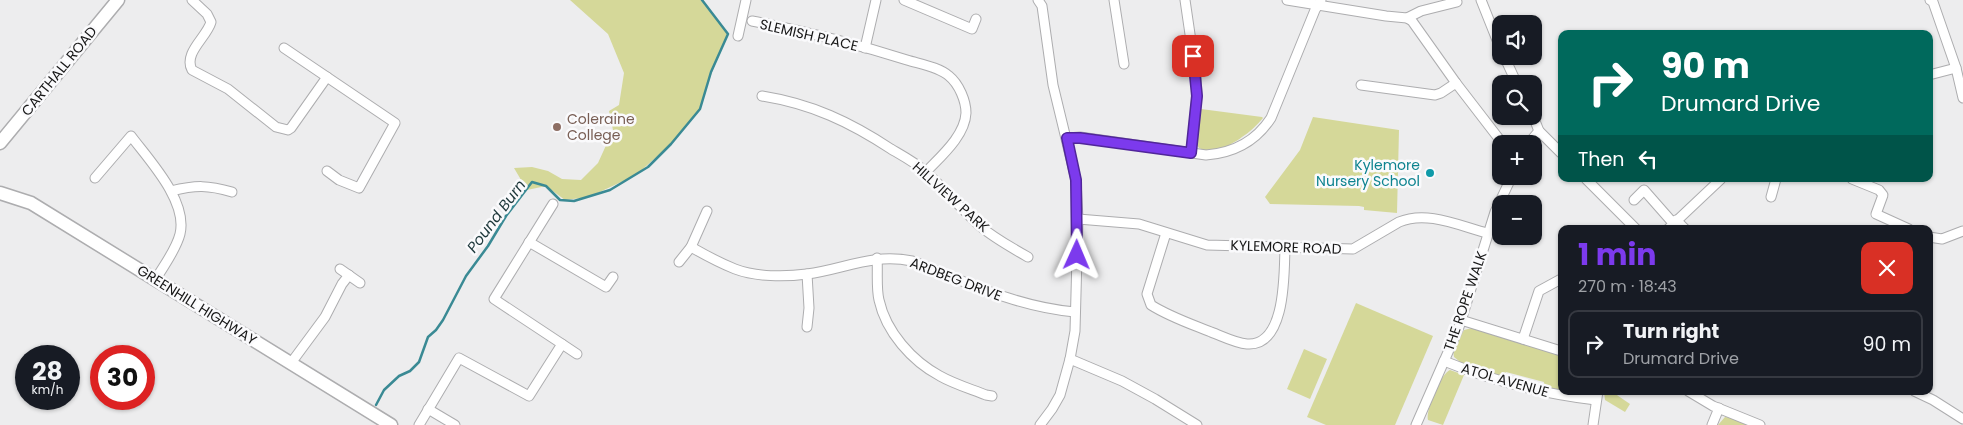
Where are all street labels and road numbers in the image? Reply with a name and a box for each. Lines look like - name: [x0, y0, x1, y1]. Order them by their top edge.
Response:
- street label: SLEMISH PLACE: [758, 14, 860, 56]
- street label: CARTHALL ROAD: [17, 22, 101, 120]
- street label: HILLVIEW PARK: [908, 157, 994, 237]
- street label: KYLEMORE ROAD: [1230, 235, 1342, 259]
- street label: THE ROPE WALK: [1439, 248, 1492, 354]
- street label: ARDBEG DRIVE: [907, 252, 1005, 306]
- street label: GREENHILL HIGHWAY: [133, 260, 261, 350]
- street label: ATOL AVENUE: [1459, 358, 1551, 402]

